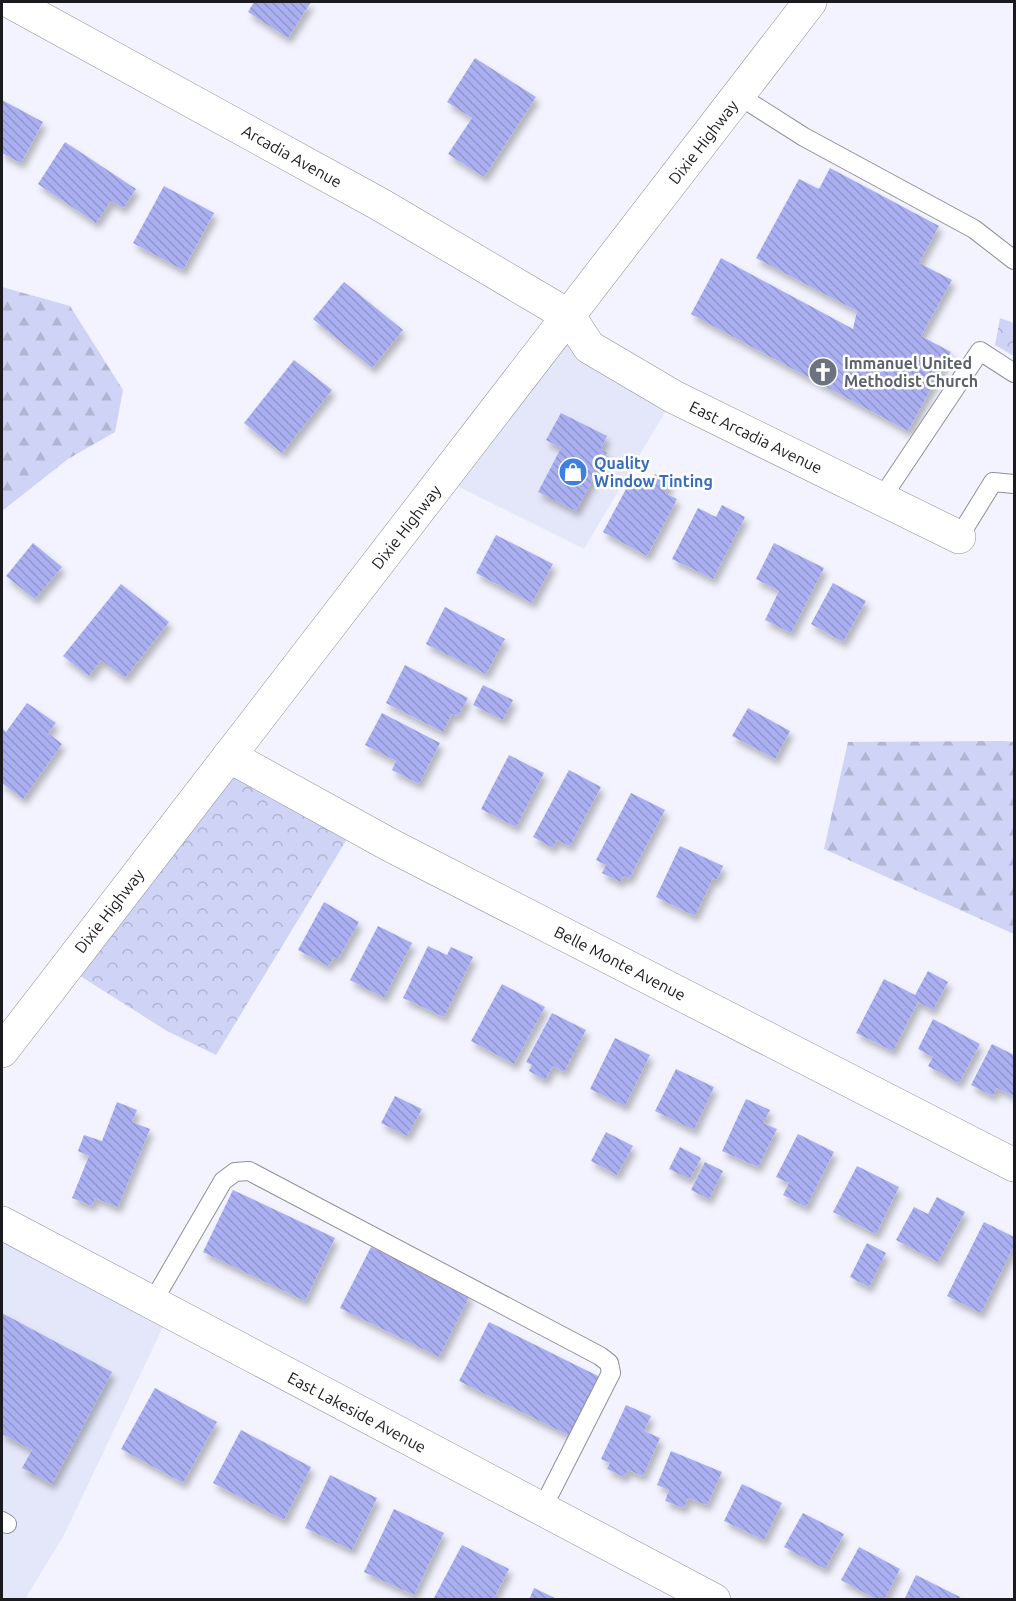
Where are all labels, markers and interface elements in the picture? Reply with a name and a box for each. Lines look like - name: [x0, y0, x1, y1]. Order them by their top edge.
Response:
- street label: Dixie Highway: [665, 96, 741, 187]
- street label: Arcadia Avenue: [239, 121, 345, 191]
- place label: Immanuel United Methodist Church: [844, 354, 978, 390]
- church icon: Immanuel United Methodist Church: [807, 356, 839, 388]
- street label: East Arcadia Avenue: [687, 397, 825, 477]
- place label: Quality Window Tinting: [594, 454, 713, 490]
- shop icon: Quality Window Tinting: [557, 456, 589, 488]
- street label: Dixie Highway: [368, 481, 444, 572]
- street label: Dixie Highway: [71, 865, 147, 956]
- street label: Belle Monte Avenue: [551, 922, 689, 1004]
- street label: East Lakeside Avenue: [285, 1368, 429, 1456]

